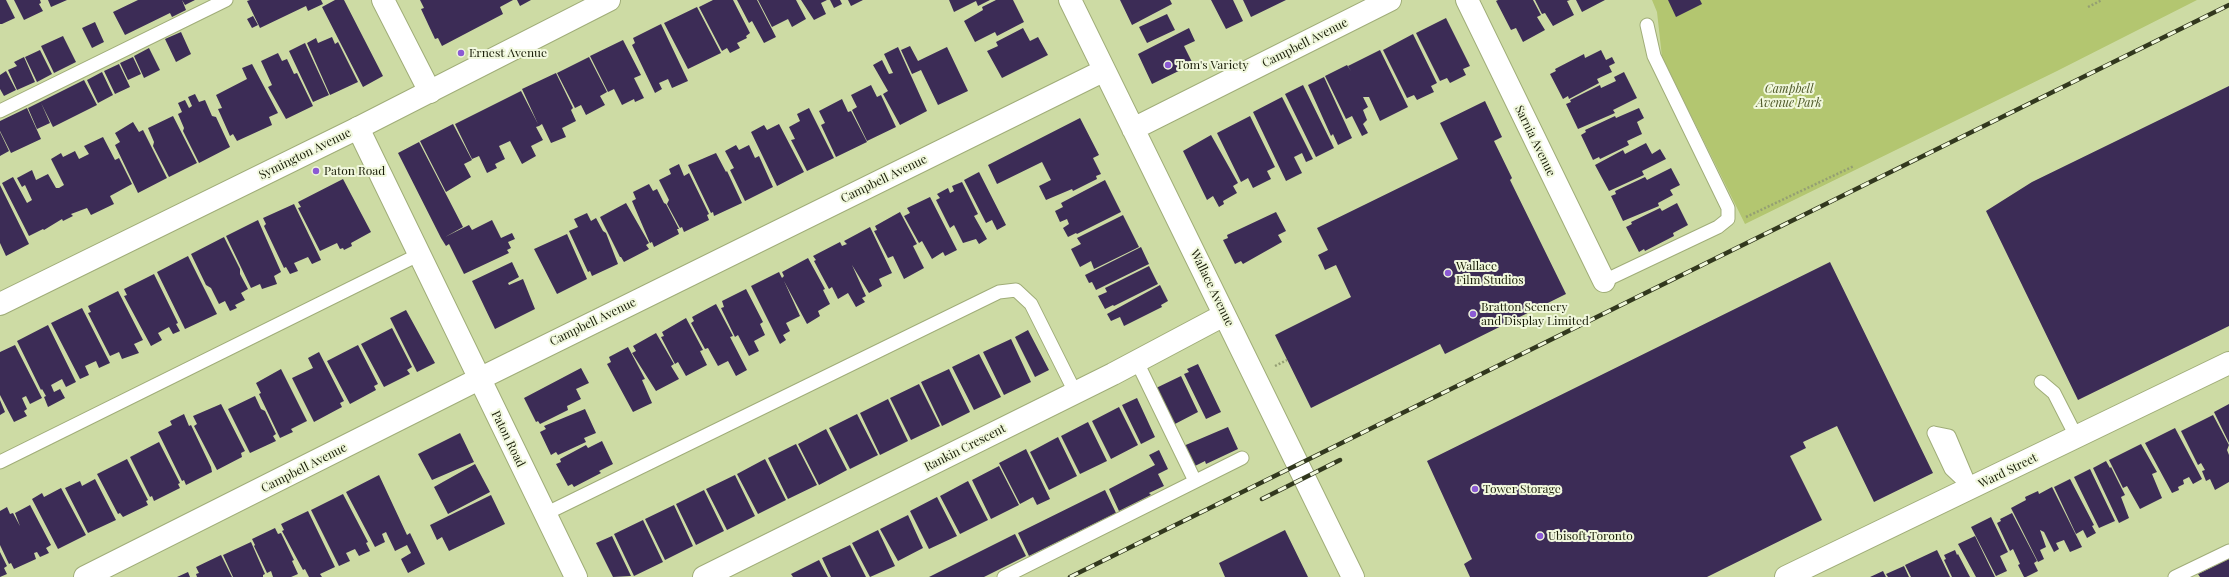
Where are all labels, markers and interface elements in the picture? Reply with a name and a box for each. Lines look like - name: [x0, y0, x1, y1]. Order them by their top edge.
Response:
- street label: Campbell Avenue: [1260, 15, 1350, 71]
- place label: Ernest Avenue: [469, 46, 547, 60]
- marker: Ernest Avenue: [456, 48, 466, 58]
- place label: Tom's Variety: [1176, 58, 1249, 72]
- marker: Tom's Variety: [1163, 60, 1173, 70]
- park label: Campbell Avenue Park: [1756, 82, 1822, 110]
- street label: Sarnia Avenue: [1512, 103, 1558, 179]
- street label: Symington Avenue: [257, 125, 353, 183]
- street label: Campbell Avenue: [839, 152, 929, 206]
- place label: Paton Road: [324, 164, 385, 178]
- marker: Paton Road: [311, 166, 321, 176]
- street label: Wallace Avenue: [1187, 247, 1237, 329]
- place label: Wallace Film Studios: [1456, 259, 1524, 287]
- marker: Wallace Film Studios: [1443, 268, 1453, 278]
- street label: Campbell Avenue: [548, 295, 638, 349]
- place label: Bratton Scenery and Display Limited: [1481, 300, 1589, 328]
- marker: Bratton Scenery and Display Limited: [1468, 309, 1478, 319]
- street label: Paton Road: [488, 408, 528, 470]
- street label: Rankin Crescent: [922, 421, 1008, 475]
- street label: Campbell Avenue: [259, 440, 349, 496]
- street label: Ward Street: [1976, 451, 2040, 491]
- place label: Tower Storage: [1483, 482, 1561, 496]
- marker: Tower Storage: [1470, 484, 1480, 494]
- place label: Ubisoft Toronto: [1548, 529, 1633, 543]
- marker: Ubisoft Toronto: [1535, 531, 1545, 541]

